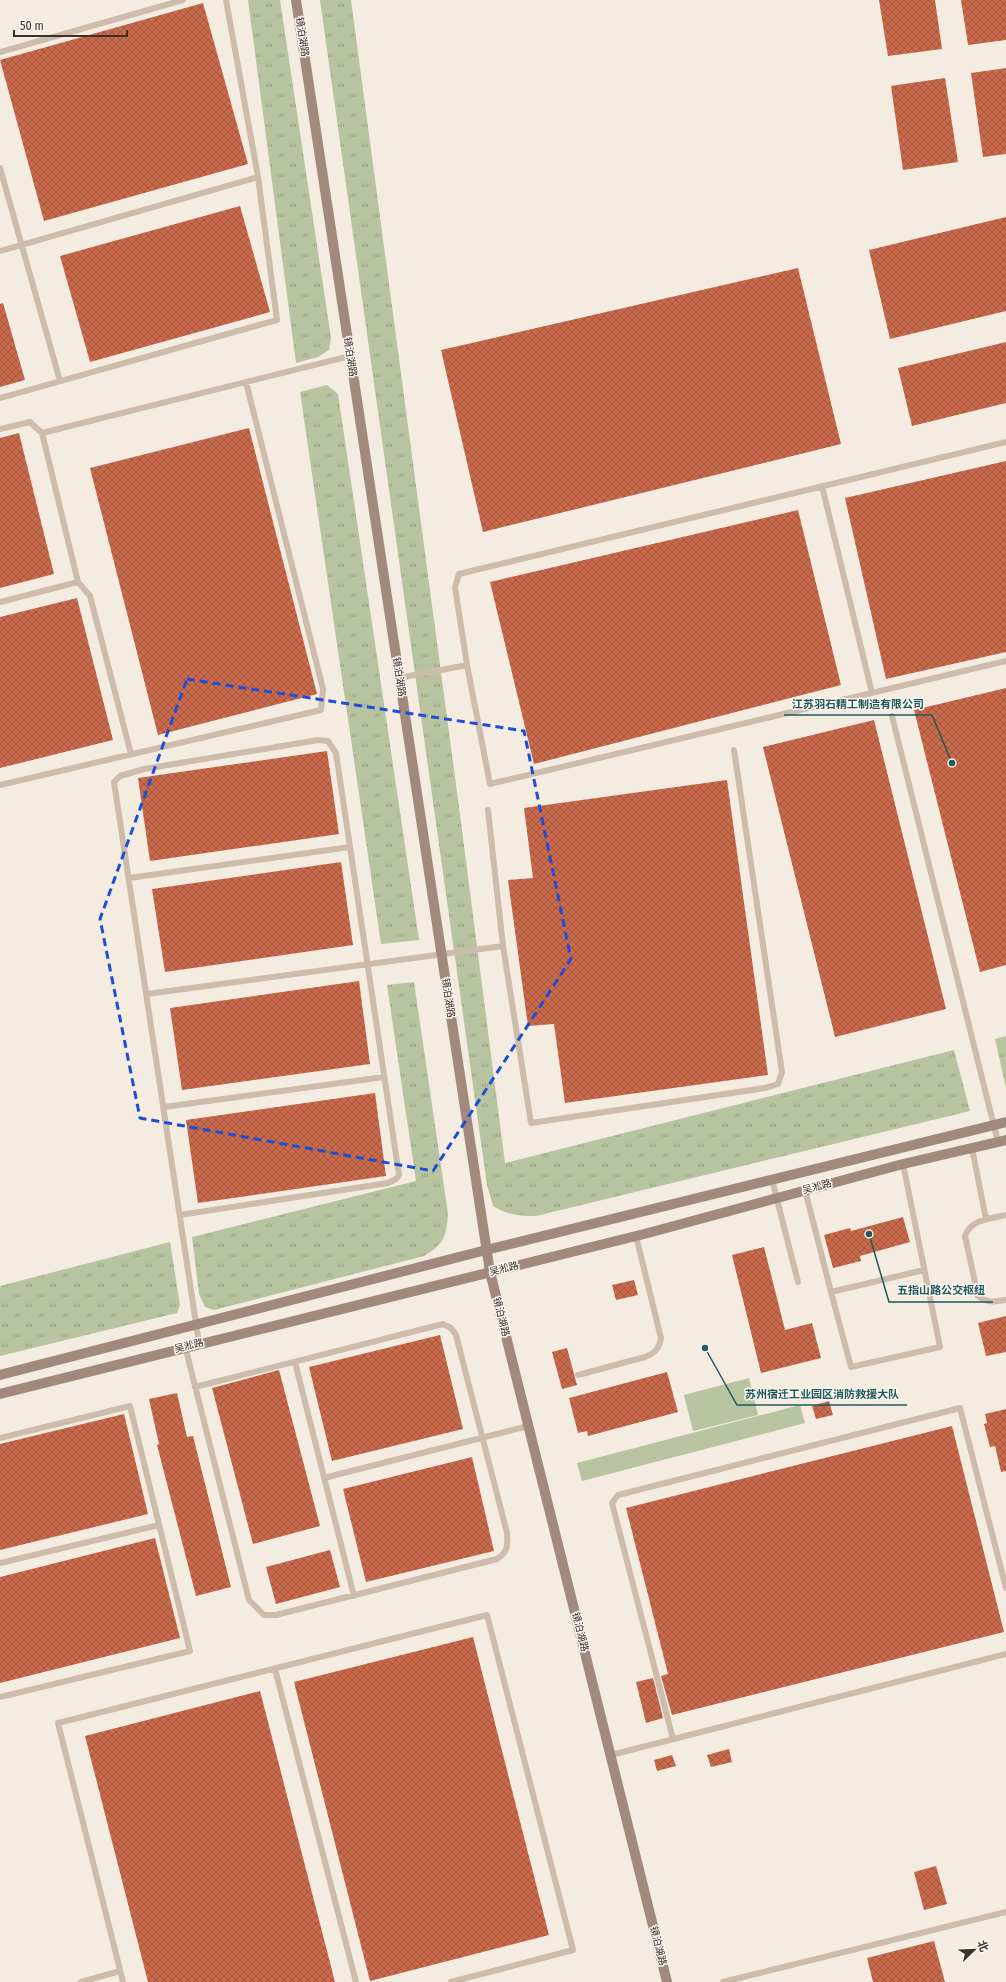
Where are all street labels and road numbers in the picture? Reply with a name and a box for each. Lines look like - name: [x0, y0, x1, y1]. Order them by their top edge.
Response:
- street label: 镜泊湖路: [293, 16, 311, 58]
- street label: 镜泊湖路: [341, 336, 359, 378]
- street label: 镜泊湖路: [390, 656, 408, 698]
- street label: 镜泊湖路: [439, 977, 457, 1019]
- street label: 吴淞路: [801, 1177, 833, 1197]
- street label: 吴淞路: [488, 1260, 520, 1278]
- street label: 镜泊湖路: [490, 1296, 512, 1338]
- street label: 吴淞路: [173, 1337, 205, 1355]
- street label: 镜泊湖路: [569, 1611, 591, 1653]
- street label: 镜泊湖路: [647, 1925, 669, 1967]

